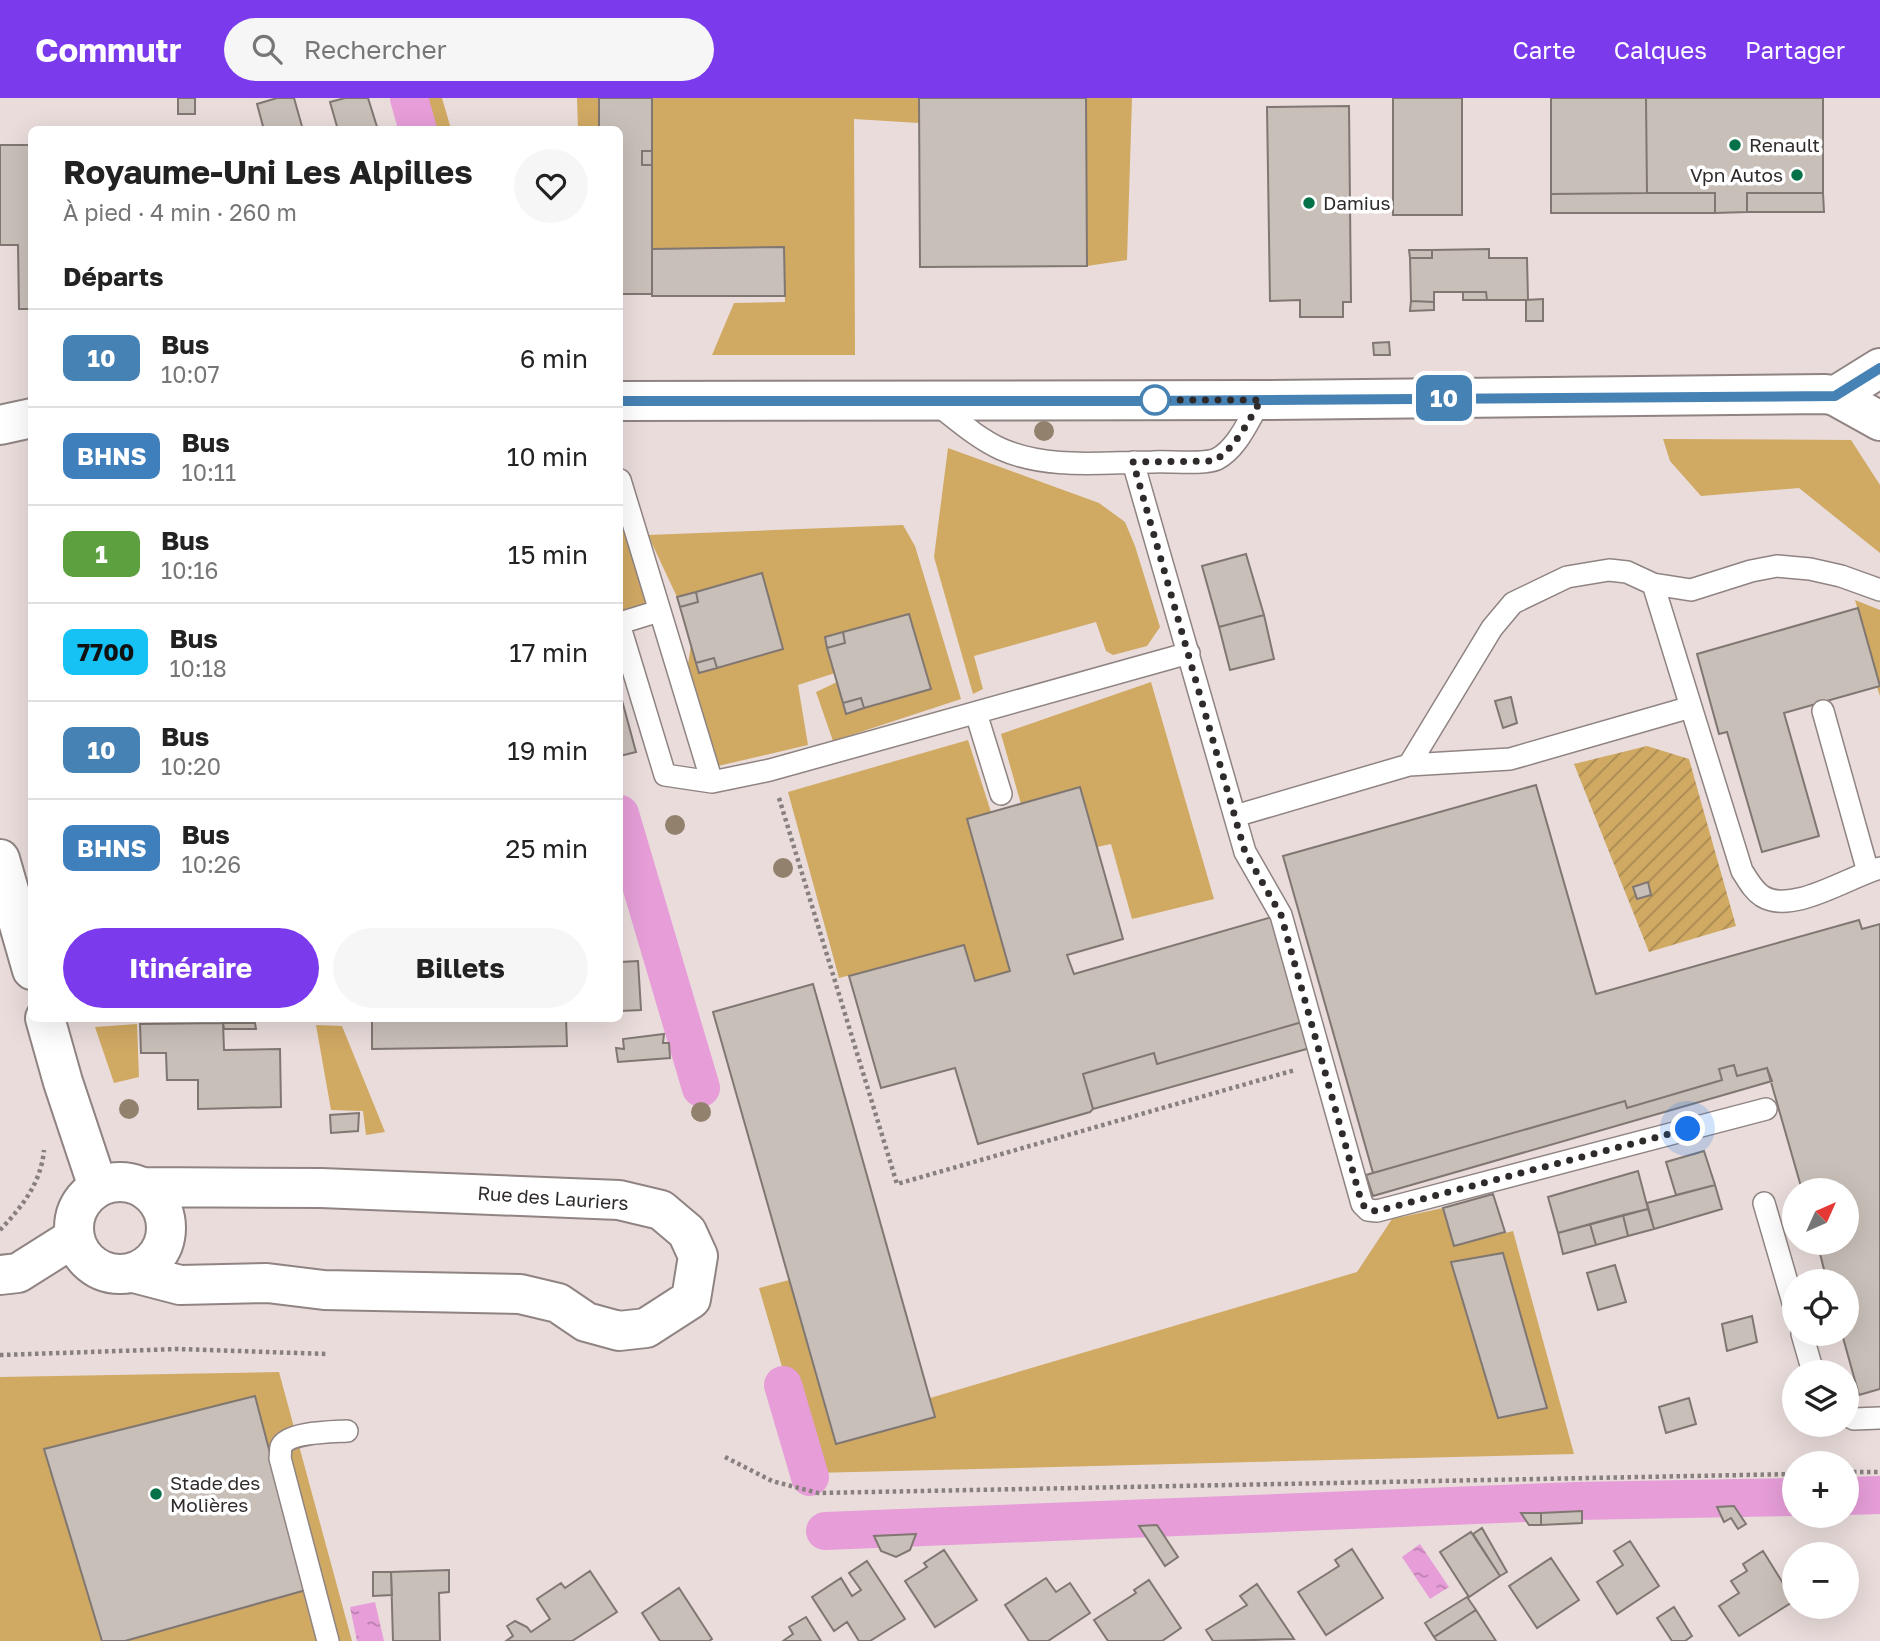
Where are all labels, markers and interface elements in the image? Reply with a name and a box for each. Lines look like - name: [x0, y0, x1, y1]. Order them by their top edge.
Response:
- search box: [224, 18, 714, 81]
- text: Commutr: [35, 30, 182, 69]
- icon: search: [248, 30, 286, 68]
- text: Rechercher: [304, 34, 447, 65]
- text: Carte: [1512, 35, 1576, 64]
- text: Calques: [1614, 35, 1707, 64]
- text: Partager: [1745, 35, 1845, 64]
- place label: Renault: [1749, 133, 1820, 156]
- marker: Renault: [1727, 137, 1743, 153]
- button: heart: [514, 149, 588, 223]
- text: Royaume-Uni Les Alpilles: [63, 152, 473, 191]
- place label: Vpn Autos: [1690, 163, 1783, 186]
- marker: Vpn Autos: [1789, 167, 1805, 183]
- place label: Damius: [1323, 191, 1391, 214]
- marker: Damius: [1301, 195, 1317, 211]
- text: À pied · 4 min · 260 m: [63, 198, 297, 226]
- text: Départs: [63, 261, 164, 292]
- text: Bus: [161, 329, 209, 360]
- text: 10: [88, 343, 115, 372]
- text: 6 min: [520, 343, 588, 374]
- text: 10:07: [161, 360, 220, 388]
- line badge: 10: [1412, 375, 1476, 421]
- text: 10: [1430, 383, 1458, 412]
- unlabelled marker: [1140, 385, 1170, 415]
- text: Bus: [181, 427, 230, 458]
- text: BHNS: [77, 441, 146, 470]
- text: 10 min: [507, 441, 588, 472]
- text: 10:11: [181, 458, 236, 486]
- text: Bus: [161, 525, 209, 556]
- text: 1: [95, 539, 108, 568]
- text: 15 min: [508, 539, 588, 570]
- text: 10:16: [161, 556, 218, 584]
- text: Bus: [169, 623, 218, 654]
- text: 7700: [77, 637, 134, 666]
- text: 17 min: [509, 637, 588, 668]
- text: 10:18: [169, 654, 227, 682]
- text: Bus: [161, 721, 209, 752]
- text: 10: [88, 735, 115, 764]
- text: 19 min: [507, 735, 588, 766]
- text: 10:20: [161, 752, 221, 780]
- text: Bus: [181, 819, 230, 850]
- text: BHNS: [77, 833, 146, 862]
- text: 25 min: [505, 833, 588, 864]
- text: 10:26: [181, 850, 241, 878]
- button: Itinéraire: [63, 928, 319, 1008]
- button: Billets: [333, 928, 588, 1008]
- your location: [1670, 1111, 1705, 1146]
- north arrow: [1782, 1178, 1858, 1255]
- map controls: [1782, 1178, 1859, 1619]
- street label: Rue des Lauriers: [477, 1181, 629, 1214]
- button: locate: [1782, 1269, 1859, 1346]
- button: layers: [1782, 1360, 1859, 1437]
- button: +: [1782, 1451, 1859, 1528]
- place label: Stade des Molières: [170, 1471, 260, 1516]
- marker: Stade des Molières: [148, 1486, 164, 1502]
- button: −: [1782, 1542, 1859, 1619]

